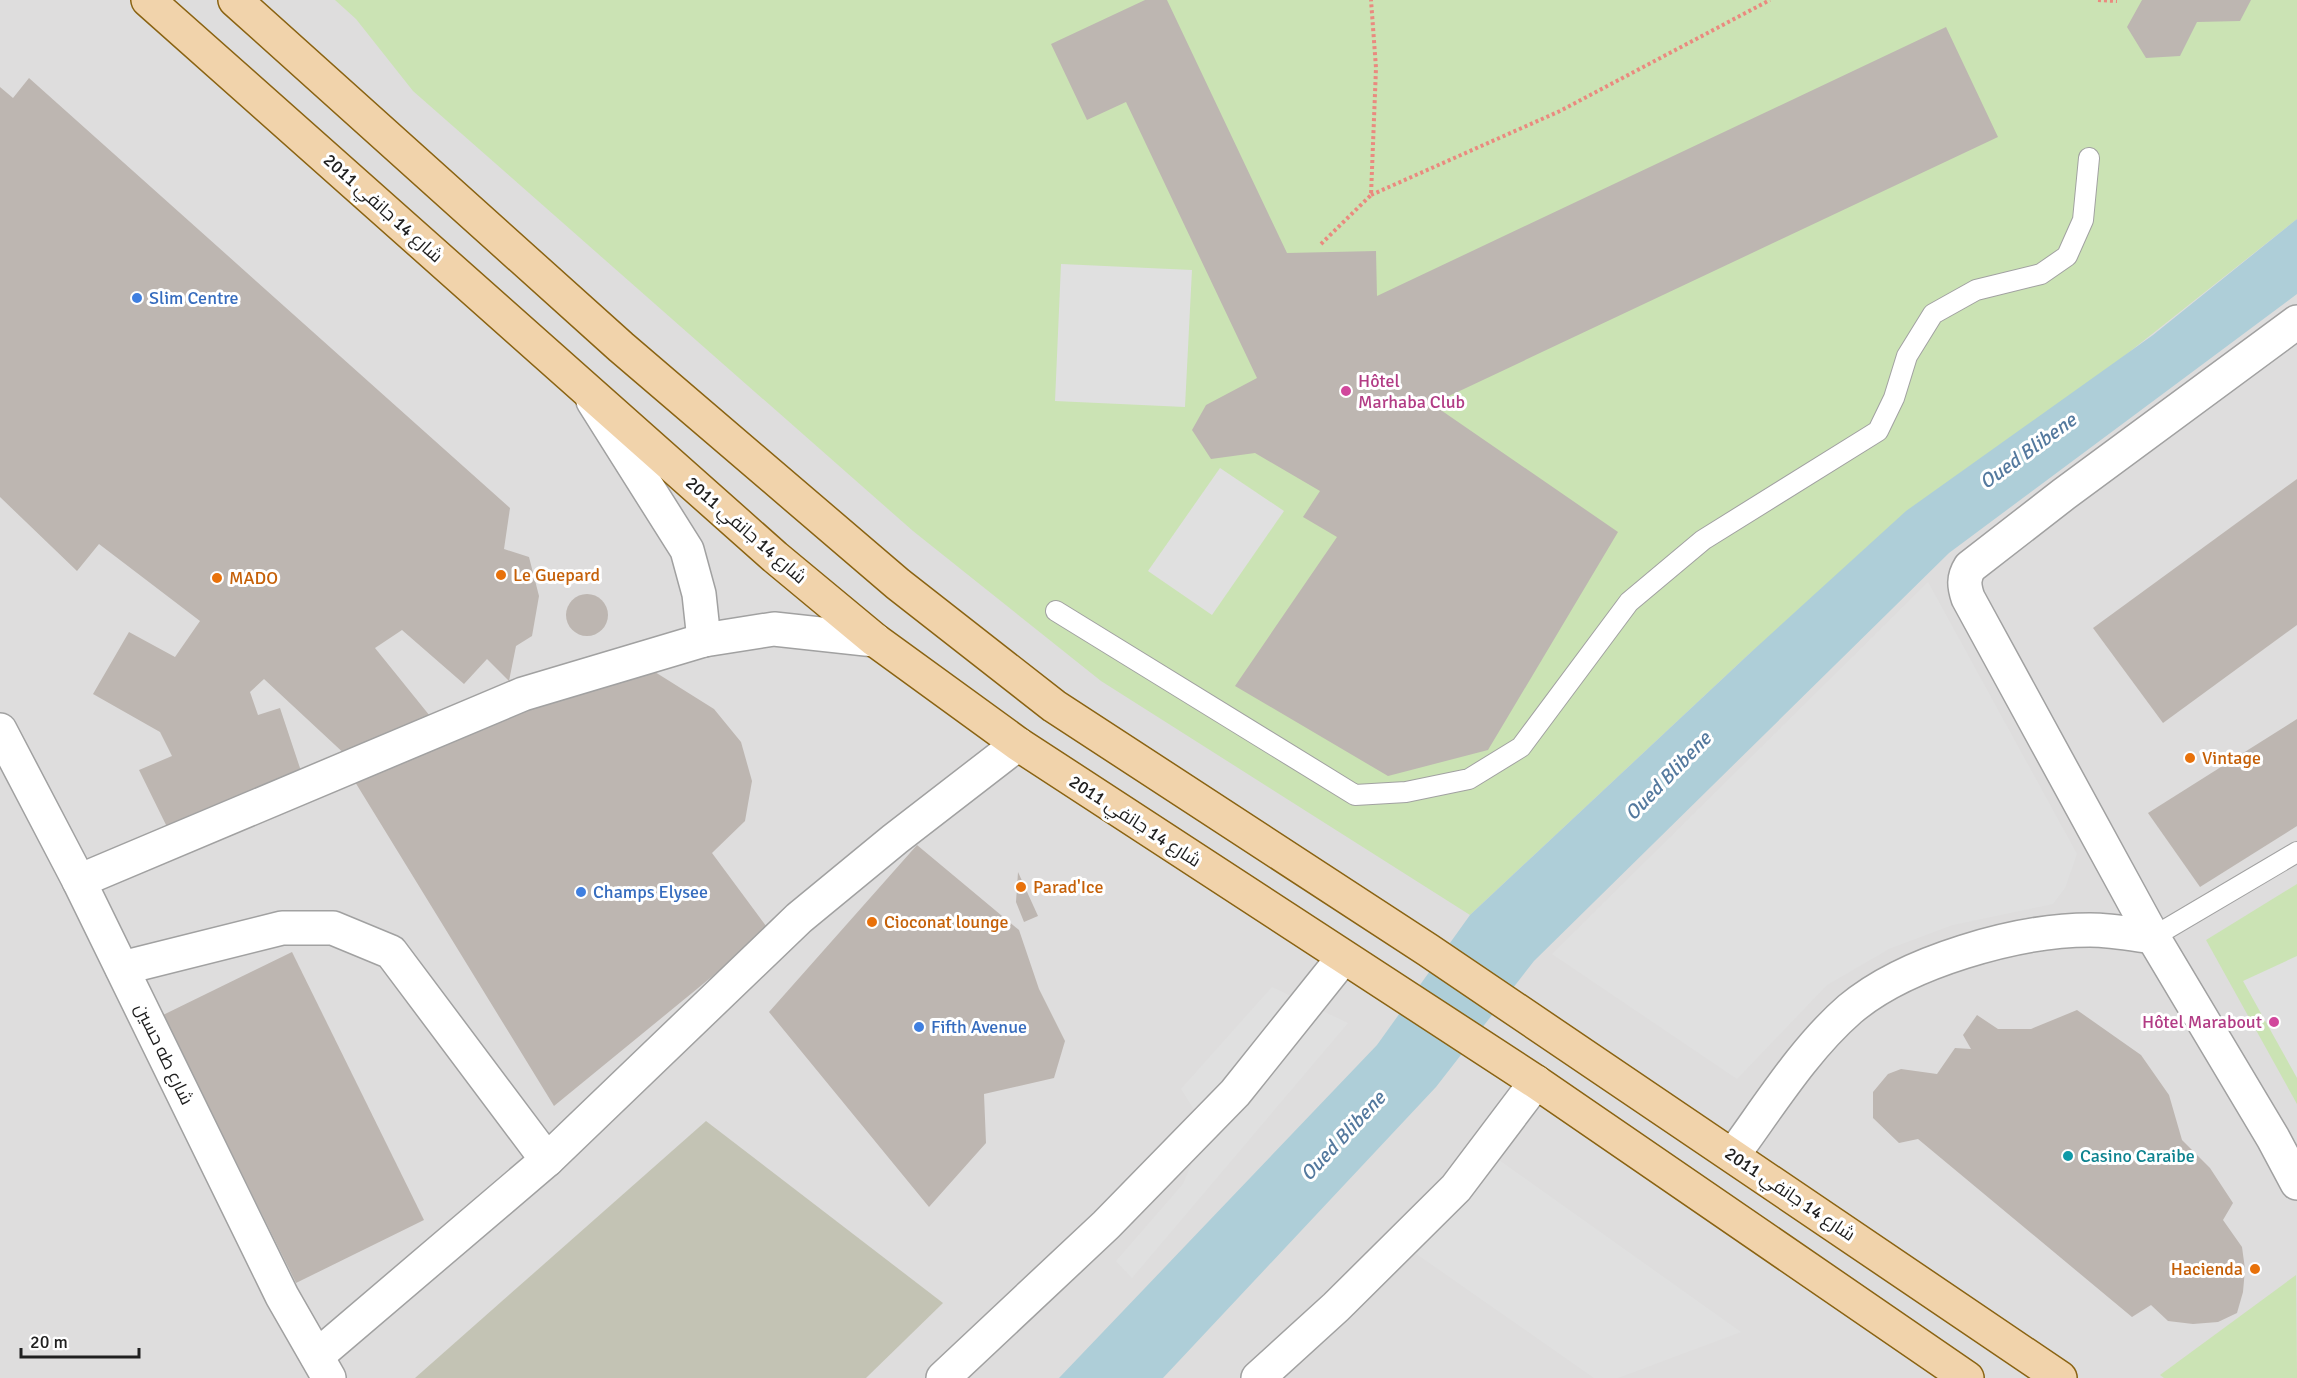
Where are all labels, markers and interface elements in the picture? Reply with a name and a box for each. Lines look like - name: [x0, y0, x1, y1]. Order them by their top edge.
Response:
- street label: شارع 14 جانفي 2011: [317, 149, 447, 269]
- place label: Slim Centre: [149, 287, 239, 309]
- marker: Slim Centre: [130, 291, 144, 305]
- place label: Hôtel Marhaba Club: [1358, 370, 1465, 413]
- marker: Hôtel Marhaba Club: [1339, 384, 1353, 398]
- water label: Oued Blibene: [1975, 407, 2082, 495]
- street label: شارع 14 جانفي 2011: [679, 472, 811, 591]
- place label: Le Guepard: [513, 564, 600, 586]
- place label: MADO: [229, 567, 278, 589]
- marker: Le Guepard: [494, 568, 508, 582]
- marker: MADO: [210, 571, 224, 585]
- water label: Oued Blibene: [1619, 726, 1717, 826]
- place label: Vintage: [2202, 747, 2261, 769]
- marker: Vintage: [2183, 751, 2197, 765]
- street label: شارع 14 جانفي 2011: [1063, 770, 1205, 874]
- place label: Parad'Ice: [1033, 876, 1103, 898]
- marker: Parad'Ice: [1014, 880, 1028, 894]
- place label: Champs Elysee: [593, 881, 708, 903]
- marker: Champs Elysee: [574, 885, 588, 899]
- place label: Cioconat lounge: [884, 911, 1009, 933]
- marker: Cioconat lounge: [865, 915, 879, 929]
- street label: شارع طه حسين: [129, 1000, 198, 1109]
- place label: Hôtel Marabout: [2142, 1011, 2262, 1033]
- marker: Hôtel Marabout: [2267, 1015, 2281, 1029]
- place label: Fifth Avenue: [931, 1016, 1027, 1038]
- marker: Fifth Avenue: [912, 1020, 926, 1034]
- water label: Oued Blibene: [1295, 1085, 1392, 1186]
- street label: شارع 14 جانفي 2011: [1719, 1142, 1859, 1248]
- place label: Casino Caraibe: [2080, 1145, 2195, 1167]
- marker: Casino Caraibe: [2061, 1149, 2075, 1163]
- place label: Hacienda: [2171, 1258, 2243, 1280]
- marker: Hacienda: [2248, 1262, 2262, 1276]
- scale bar: [21, 1321, 140, 1359]
- text: 20 m: [30, 1331, 68, 1353]

